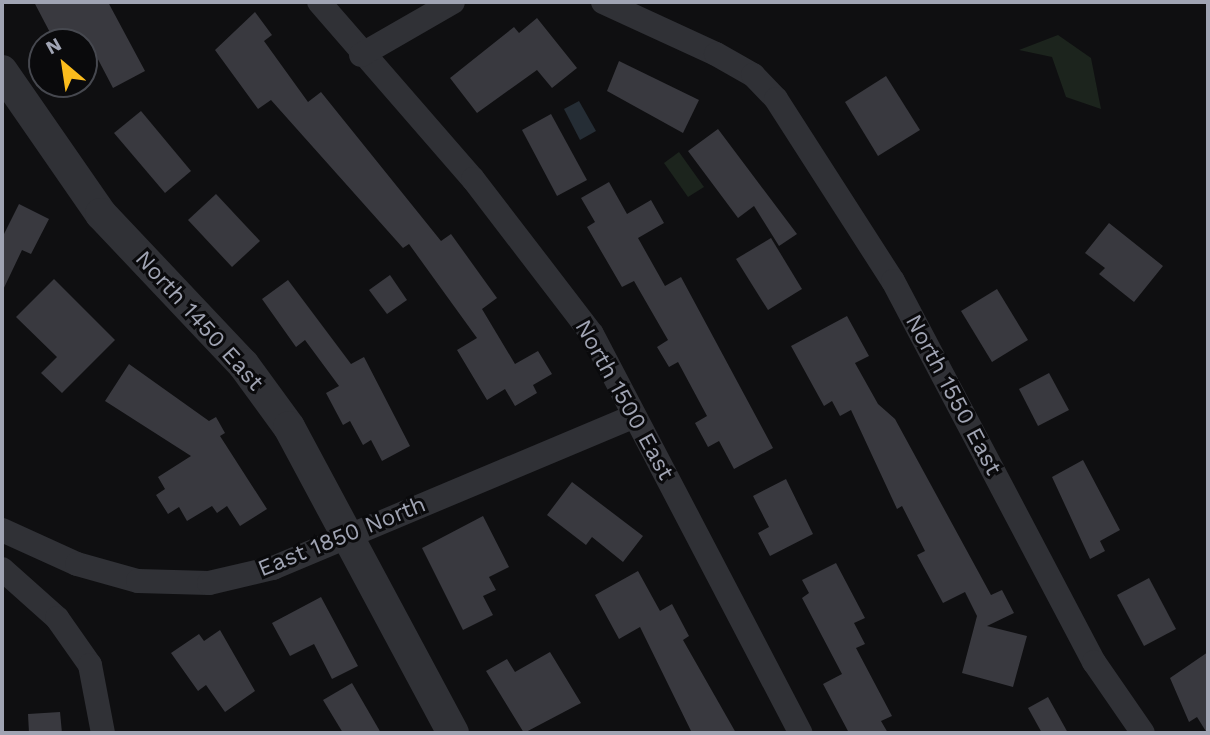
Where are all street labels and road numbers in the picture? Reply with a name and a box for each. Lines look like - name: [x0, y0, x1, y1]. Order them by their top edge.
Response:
- street label: North 1450 East: [129, 245, 269, 397]
- street label: North 1550 East: [899, 310, 1007, 480]
- street label: North 1500 East: [568, 315, 680, 485]
- street label: East 1850 North: [254, 491, 430, 583]

